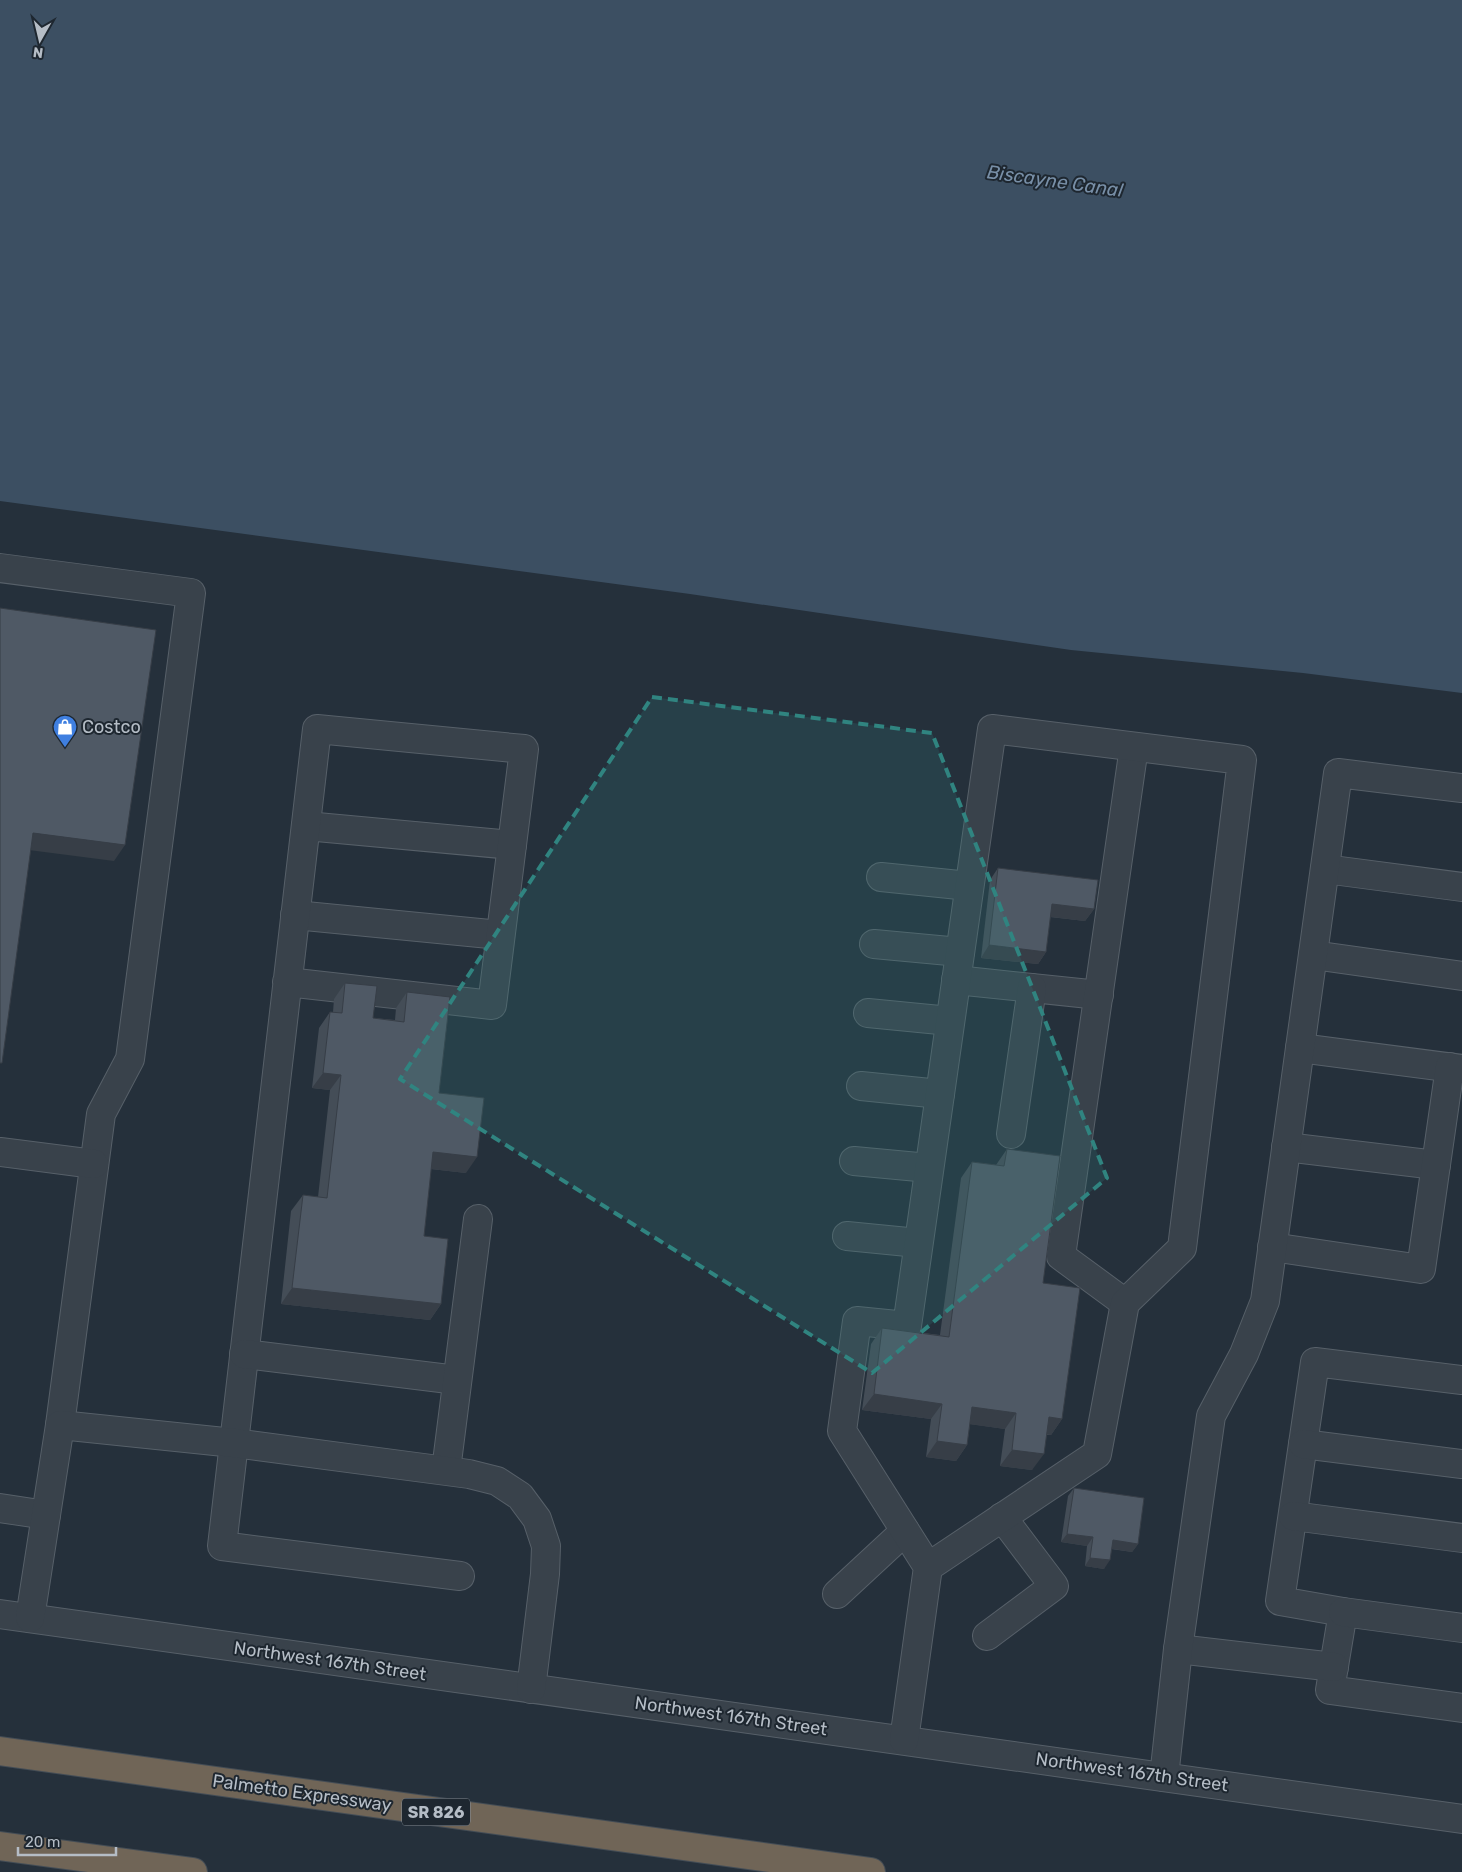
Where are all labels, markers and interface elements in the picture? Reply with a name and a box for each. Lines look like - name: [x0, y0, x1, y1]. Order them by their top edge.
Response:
- north arrow: [15, 15, 65, 65]
- text: N: [32, 43, 44, 61]
- water label: Biscayne Canal: [986, 160, 1125, 202]
- shop icon: Costco: [52, 714, 78, 748]
- place label: Costco: [82, 716, 141, 738]
- street label: Northwest 167th Street: [232, 1637, 428, 1685]
- street label: Northwest 167th Street: [633, 1692, 829, 1740]
- street label: Northwest 167th Street: [1034, 1748, 1230, 1796]
- street label: Palmetto Expressway: [211, 1770, 393, 1816]
- road number: SR 826: [402, 1798, 470, 1825]
- scale bar: [18, 1824, 115, 1856]
- text: 20 m: [25, 1833, 60, 1851]

